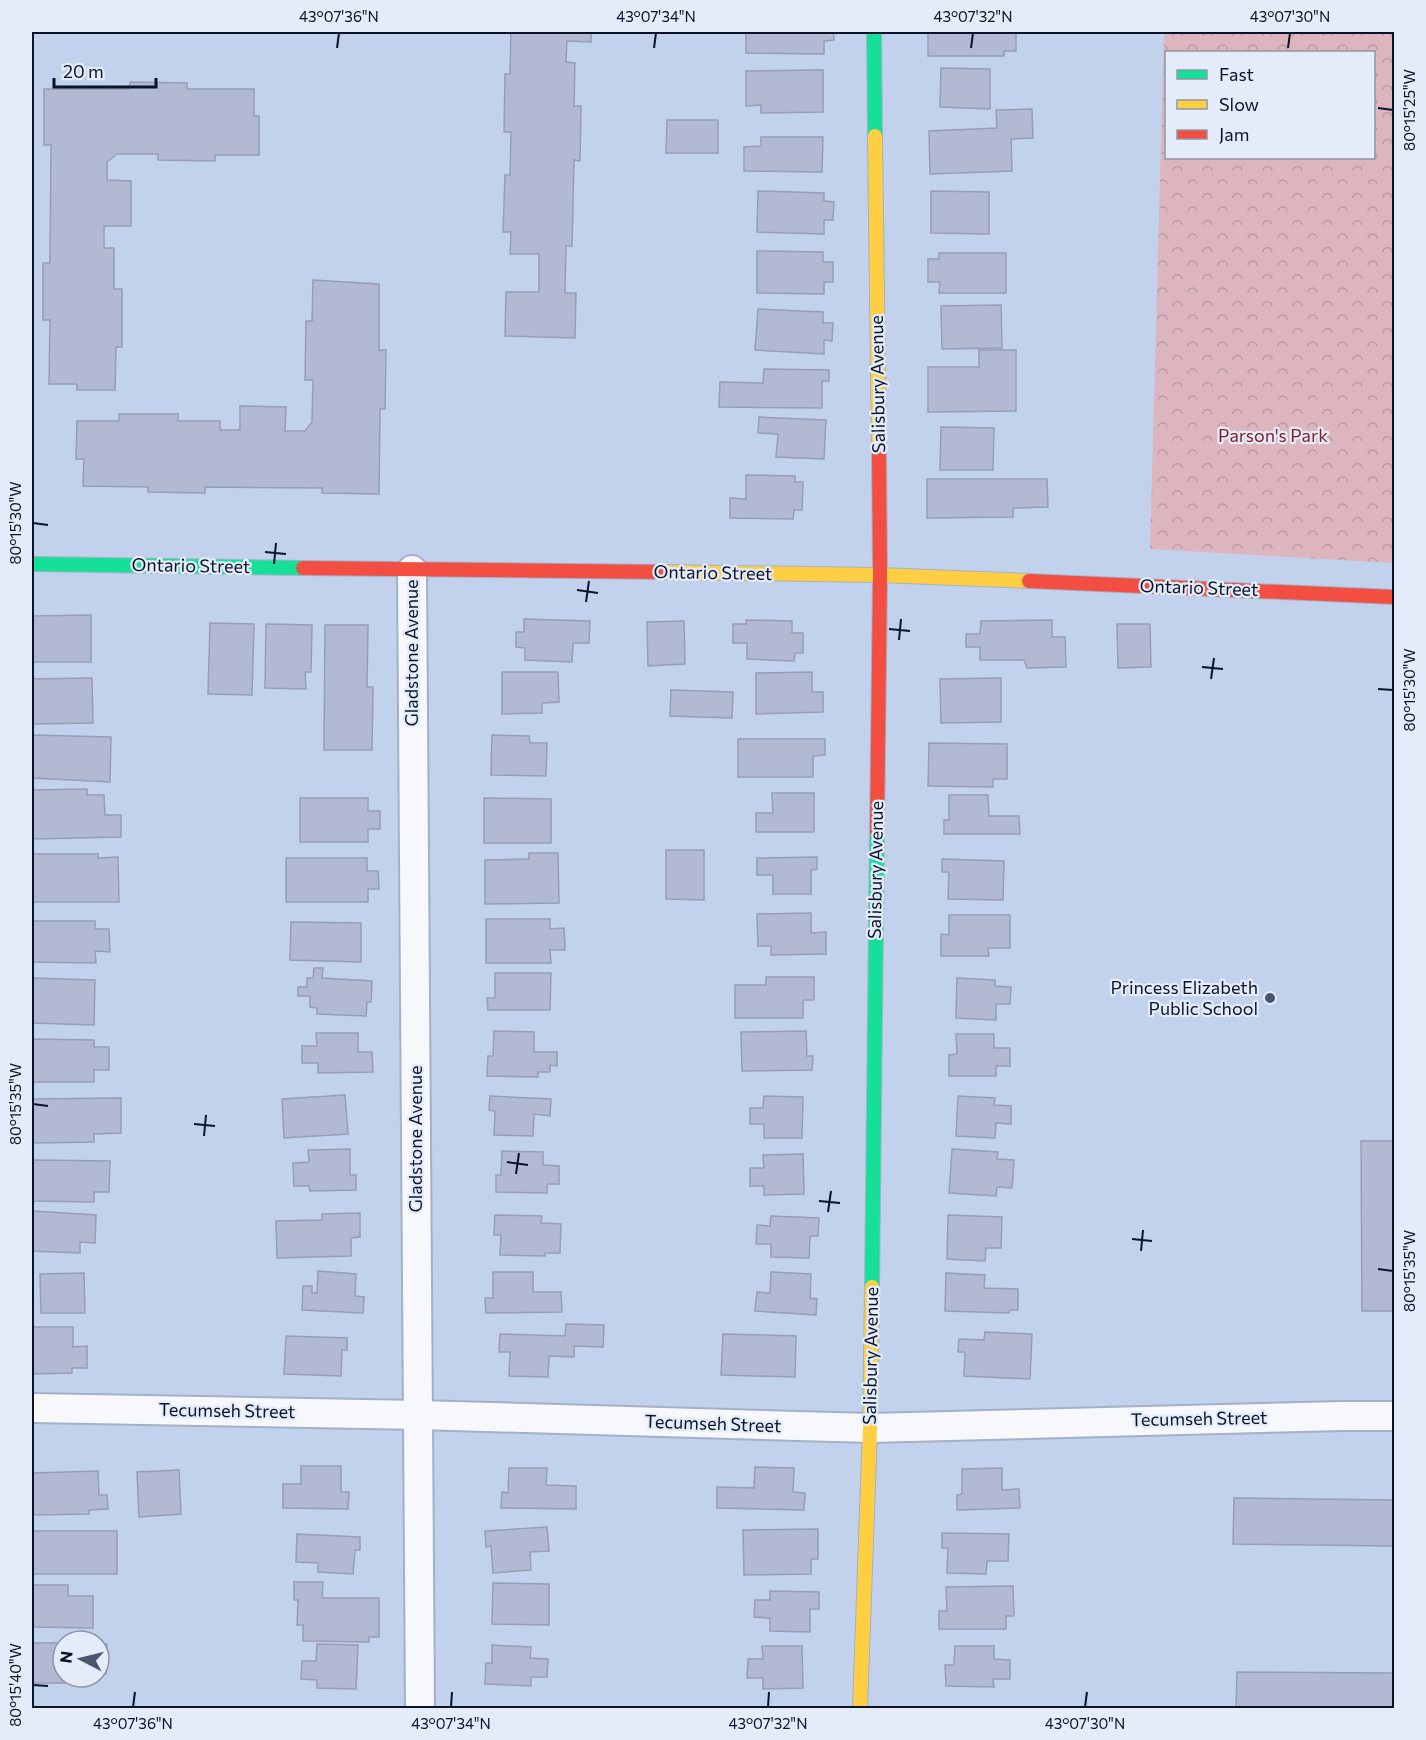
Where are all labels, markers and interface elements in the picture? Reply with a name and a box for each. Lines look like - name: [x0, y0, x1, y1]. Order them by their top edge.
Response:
- text: 43°07'36"N: [299, 7, 379, 25]
- text: 43°07'34"N: [616, 7, 696, 25]
- text: 43°07'32"N: [934, 7, 1012, 25]
- text: 43°07'30"N: [1250, 7, 1330, 25]
- scale bar: [54, 51, 156, 89]
- legend: [1165, 51, 1375, 159]
- text: 20 m: [63, 60, 104, 82]
- text: Fast: [1219, 63, 1254, 85]
- text: 80°15'25"W: [1400, 69, 1418, 151]
- text: Slow: [1219, 93, 1259, 115]
- text: Jam: [1219, 123, 1249, 145]
- street label: Salisbury Avenue: [865, 315, 889, 453]
- park label: Parson's Park: [1218, 424, 1328, 446]
- text: 80°15'30"W: [6, 481, 24, 565]
- street label: Ontario Street: [131, 553, 251, 577]
- street label: Ontario Street: [653, 560, 773, 584]
- street label: Ontario Street: [1139, 574, 1259, 600]
- street label: Gladstone Avenue: [400, 580, 422, 726]
- text: 80°15'30"W: [1400, 648, 1418, 732]
- street label: Salisbury Avenue: [863, 801, 887, 939]
- place label: Princess Elizabeth Public School: [1110, 976, 1258, 1019]
- marker: Princess Elizabeth Public School: [1263, 991, 1277, 1005]
- text: 80°15'35"W: [6, 1063, 24, 1145]
- street label: Gladstone Avenue: [404, 1066, 426, 1212]
- text: 80°15'35"W: [1400, 1230, 1418, 1312]
- street label: Salisbury Avenue: [858, 1287, 882, 1425]
- street label: Tecumseh Street: [159, 1398, 296, 1422]
- street label: Tecumseh Street: [1130, 1406, 1267, 1430]
- street label: Tecumseh Street: [644, 1410, 782, 1436]
- north arrow: [51, 1629, 111, 1689]
- text: 80°15'40"W: [6, 1643, 24, 1727]
- text: N: [55, 1650, 76, 1664]
- text: 43°07'36"N: [93, 1714, 173, 1732]
- text: 43°07'34"N: [411, 1714, 491, 1732]
- text: 43°07'32"N: [729, 1714, 807, 1732]
- text: 43°07'30"N: [1045, 1714, 1125, 1732]

